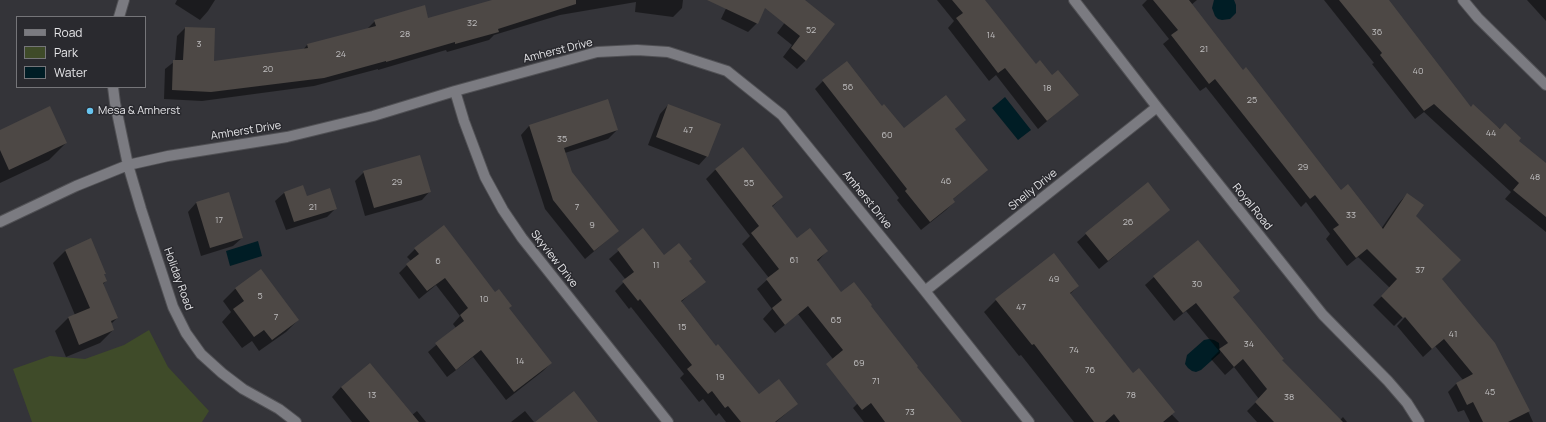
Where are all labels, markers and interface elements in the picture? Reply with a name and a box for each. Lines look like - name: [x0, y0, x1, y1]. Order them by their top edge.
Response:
- legend: [16, 16, 146, 88]
- house number: 32: [467, 18, 477, 28]
- text: Road: [54, 24, 82, 41]
- house number: 52: [806, 25, 816, 35]
- house number: 36: [1372, 27, 1382, 37]
- house number: 28: [400, 29, 410, 39]
- house number: 14: [987, 30, 995, 40]
- street label: Amherst Drive: [522, 36, 594, 66]
- house number: 3: [197, 39, 201, 49]
- text: Park: [54, 44, 78, 61]
- house number: 21: [1200, 44, 1208, 54]
- house number: 24: [336, 49, 346, 59]
- text: Water: [54, 64, 87, 81]
- house number: 20: [263, 64, 273, 74]
- house number: 40: [1413, 66, 1423, 76]
- house number: 56: [843, 82, 853, 92]
- house number: 18: [1043, 83, 1051, 93]
- house number: 25: [1247, 95, 1257, 105]
- place label: Mesa & Amherst: [98, 104, 180, 118]
- marker: Mesa & Amherst: [85, 106, 95, 116]
- street label: Amherst Drive: [210, 119, 282, 143]
- house number: 47: [683, 125, 693, 135]
- house number: 44: [1486, 128, 1496, 138]
- house number: 60: [881, 130, 893, 140]
- house number: 35: [557, 134, 567, 144]
- house number: 29: [1298, 162, 1308, 172]
- street label: Shelly Drive: [1006, 166, 1060, 214]
- street label: Amherst Drive: [839, 168, 895, 232]
- house number: 48: [1530, 172, 1540, 182]
- house number: 46: [941, 176, 951, 186]
- house number: 29: [392, 177, 402, 187]
- house number: 55: [744, 178, 754, 188]
- street label: Royal Road: [1229, 181, 1275, 233]
- house number: 21: [309, 202, 317, 212]
- house number: 7: [575, 202, 579, 212]
- house number: 33: [1346, 210, 1356, 220]
- house number: 17: [215, 215, 223, 225]
- house number: 26: [1123, 217, 1133, 227]
- house number: 9: [589, 220, 595, 230]
- street label: Skyview Drive: [528, 228, 580, 290]
- street label: Holiday Road: [161, 246, 195, 312]
- house number: 61: [790, 255, 798, 265]
- house number: 6: [435, 256, 441, 266]
- house number: 11: [652, 260, 660, 270]
- house number: 37: [1415, 265, 1425, 275]
- house number: 49: [1049, 274, 1059, 284]
- house number: 30: [1192, 279, 1202, 289]
- house number: 5: [257, 291, 263, 301]
- house number: 10: [480, 294, 488, 304]
- house number: 47: [1016, 302, 1026, 312]
- house number: 7: [274, 312, 278, 322]
- house number: 65: [831, 315, 841, 325]
- house number: 15: [678, 322, 686, 332]
- house number: 41: [1449, 329, 1457, 339]
- house number: 34: [1244, 339, 1254, 349]
- house number: 74: [1069, 345, 1079, 355]
- house number: 14: [516, 356, 524, 366]
- house number: 69: [853, 358, 865, 368]
- house number: 76: [1085, 365, 1095, 375]
- house number: 19: [715, 372, 725, 382]
- house number: 71: [872, 376, 880, 386]
- house number: 45: [1485, 387, 1495, 397]
- house number: 13: [368, 390, 376, 400]
- house number: 78: [1126, 390, 1136, 400]
- house number: 38: [1284, 392, 1294, 402]
- house number: 73: [905, 407, 915, 417]

